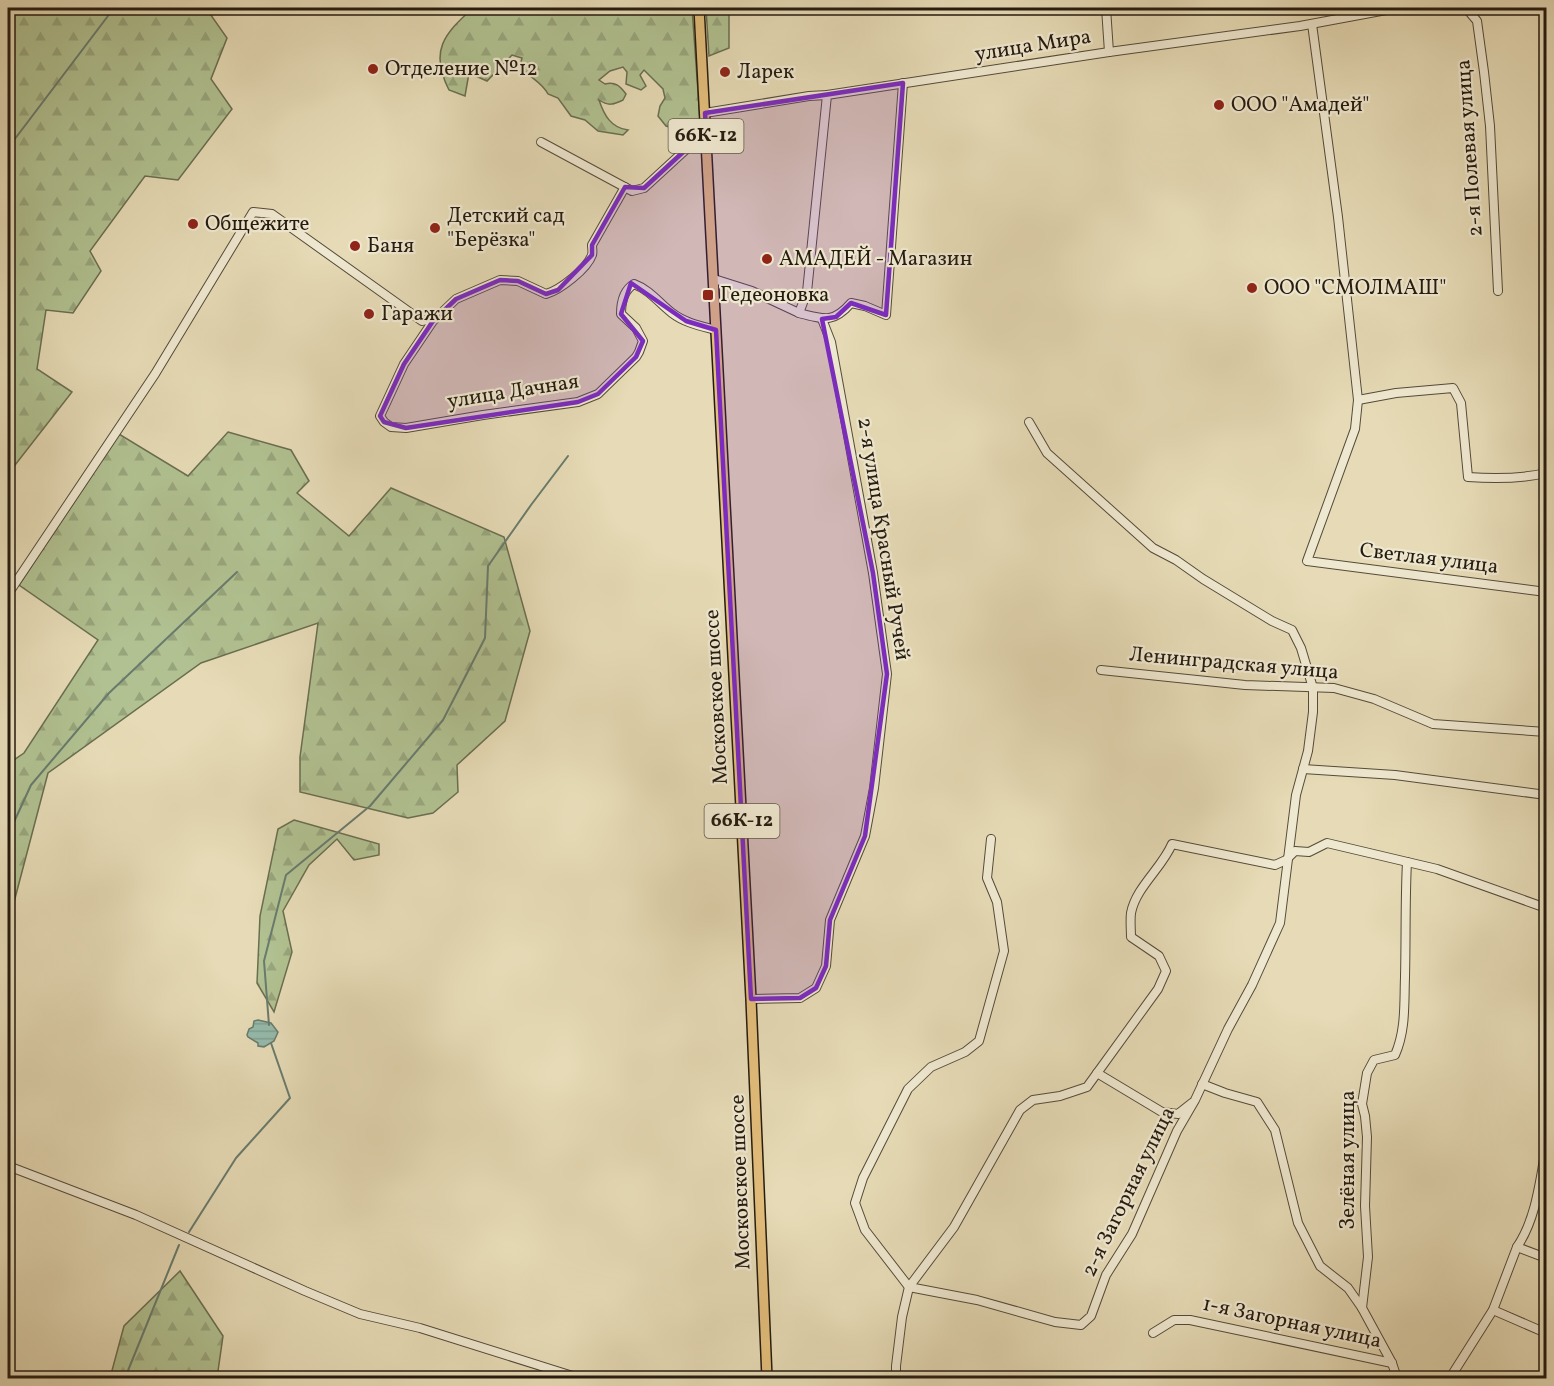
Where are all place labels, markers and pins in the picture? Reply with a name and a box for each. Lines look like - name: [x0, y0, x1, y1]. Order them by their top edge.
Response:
- place label: Отделение №12: [385, 55, 538, 84]
- place label: Ларек: [737, 58, 794, 87]
- marker: Отделение №12: [366, 62, 380, 76]
- marker: Ларек: [718, 65, 732, 79]
- place label: ООО "Амадей": [1231, 91, 1370, 120]
- marker: ООО "Амадей": [1212, 98, 1226, 112]
- place label: Детский сад "Берёзка": [447, 202, 565, 255]
- place label: Общежите: [205, 210, 310, 239]
- marker: Общежите: [186, 217, 200, 231]
- marker: Детский сад "Берёзка": [428, 221, 442, 235]
- place label: Баня: [367, 232, 414, 261]
- marker: Баня: [348, 239, 362, 253]
- place label: АМАДЕЙ - Магазин: [779, 245, 973, 274]
- marker: АМАДЕЙ - Магазин: [760, 252, 774, 266]
- place label: ООО "СМОЛМАШ": [1264, 274, 1446, 303]
- place label: Гедеоновка: [720, 281, 830, 310]
- marker: ООО "СМОЛМАШ": [1245, 281, 1259, 295]
- marker: Гедеоновка: [701, 288, 715, 302]
- place label: Гаражи: [381, 300, 453, 329]
- marker: Гаражи: [362, 307, 376, 321]

